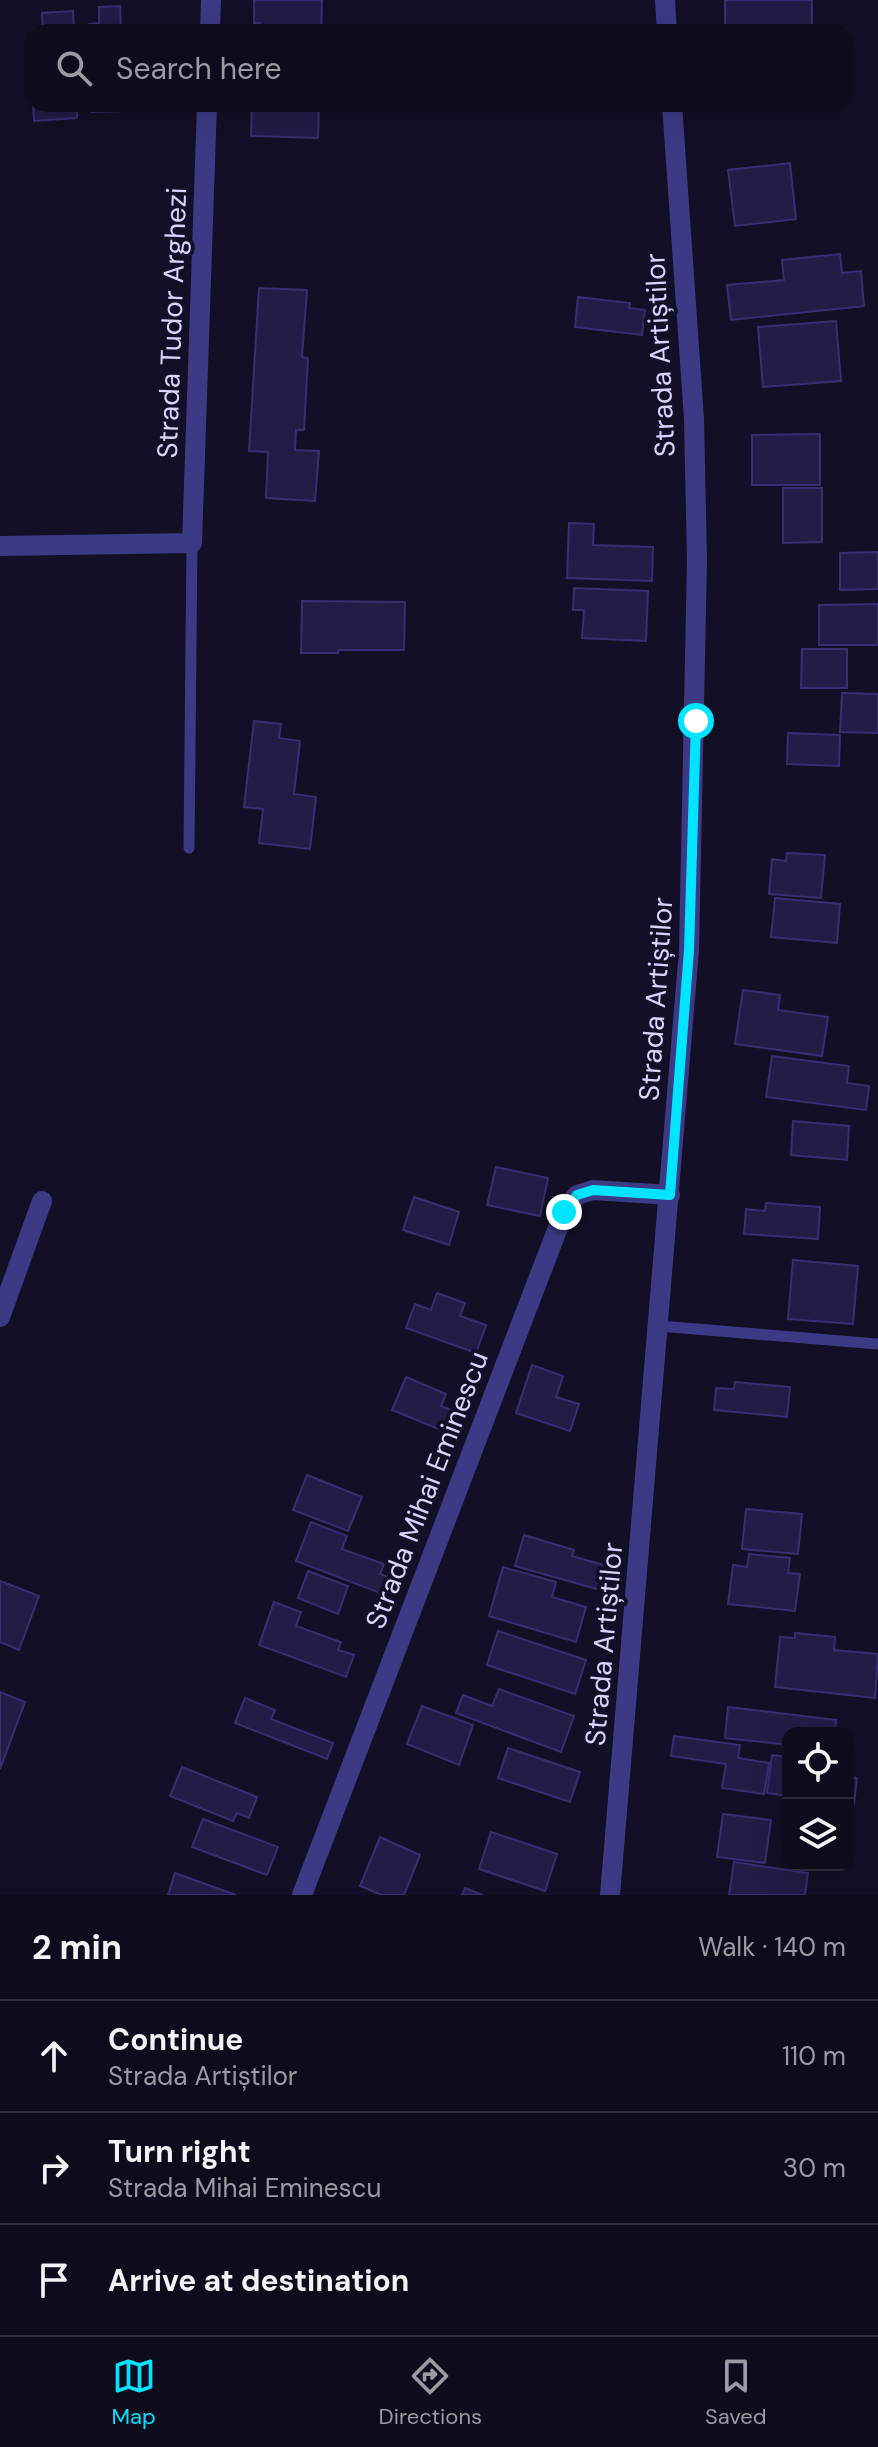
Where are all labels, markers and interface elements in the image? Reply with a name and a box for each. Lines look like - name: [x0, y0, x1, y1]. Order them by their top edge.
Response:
- search box: [24, 24, 854, 112]
- icon: search: [52, 46, 96, 90]
- text: Search here: [116, 49, 282, 88]
- street label: Strada Tudor Arghezi: [149, 187, 195, 459]
- street label: Strada Artiștilor: [636, 252, 684, 458]
- route start: [678, 703, 714, 739]
- street label: Strada Artiștilor: [630, 896, 682, 1102]
- route end: [546, 1194, 582, 1230]
- street label: Strada Mihai Eminescu: [357, 1346, 497, 1634]
- street label: Strada Artiștilor: [577, 1541, 631, 1747]
- map controls: [782, 1727, 854, 1871]
- button: locate: [782, 1727, 854, 1799]
- button: layers: [782, 1799, 854, 1871]
- text: 2 min: [32, 1925, 122, 1970]
- text: Walk · 140 m: [698, 1930, 846, 1964]
- text: Continue: [108, 2020, 243, 2059]
- icon: ahead: [32, 2034, 76, 2078]
- text: 110 m: [782, 2039, 846, 2073]
- text: Strada Artiștilor: [108, 2059, 297, 2093]
- text: Turn right: [108, 2132, 251, 2171]
- icon: right: [32, 2146, 76, 2190]
- text: 30 m: [783, 2151, 846, 2185]
- text: Strada Mihai Eminescu: [108, 2171, 381, 2205]
- icon: arrive: [32, 2258, 76, 2302]
- text: Arrive at destination: [108, 2261, 409, 2300]
- tab: Map: [111, 2354, 156, 2431]
- tab: Directions: [379, 2354, 482, 2431]
- tab: Saved: [705, 2354, 767, 2431]

